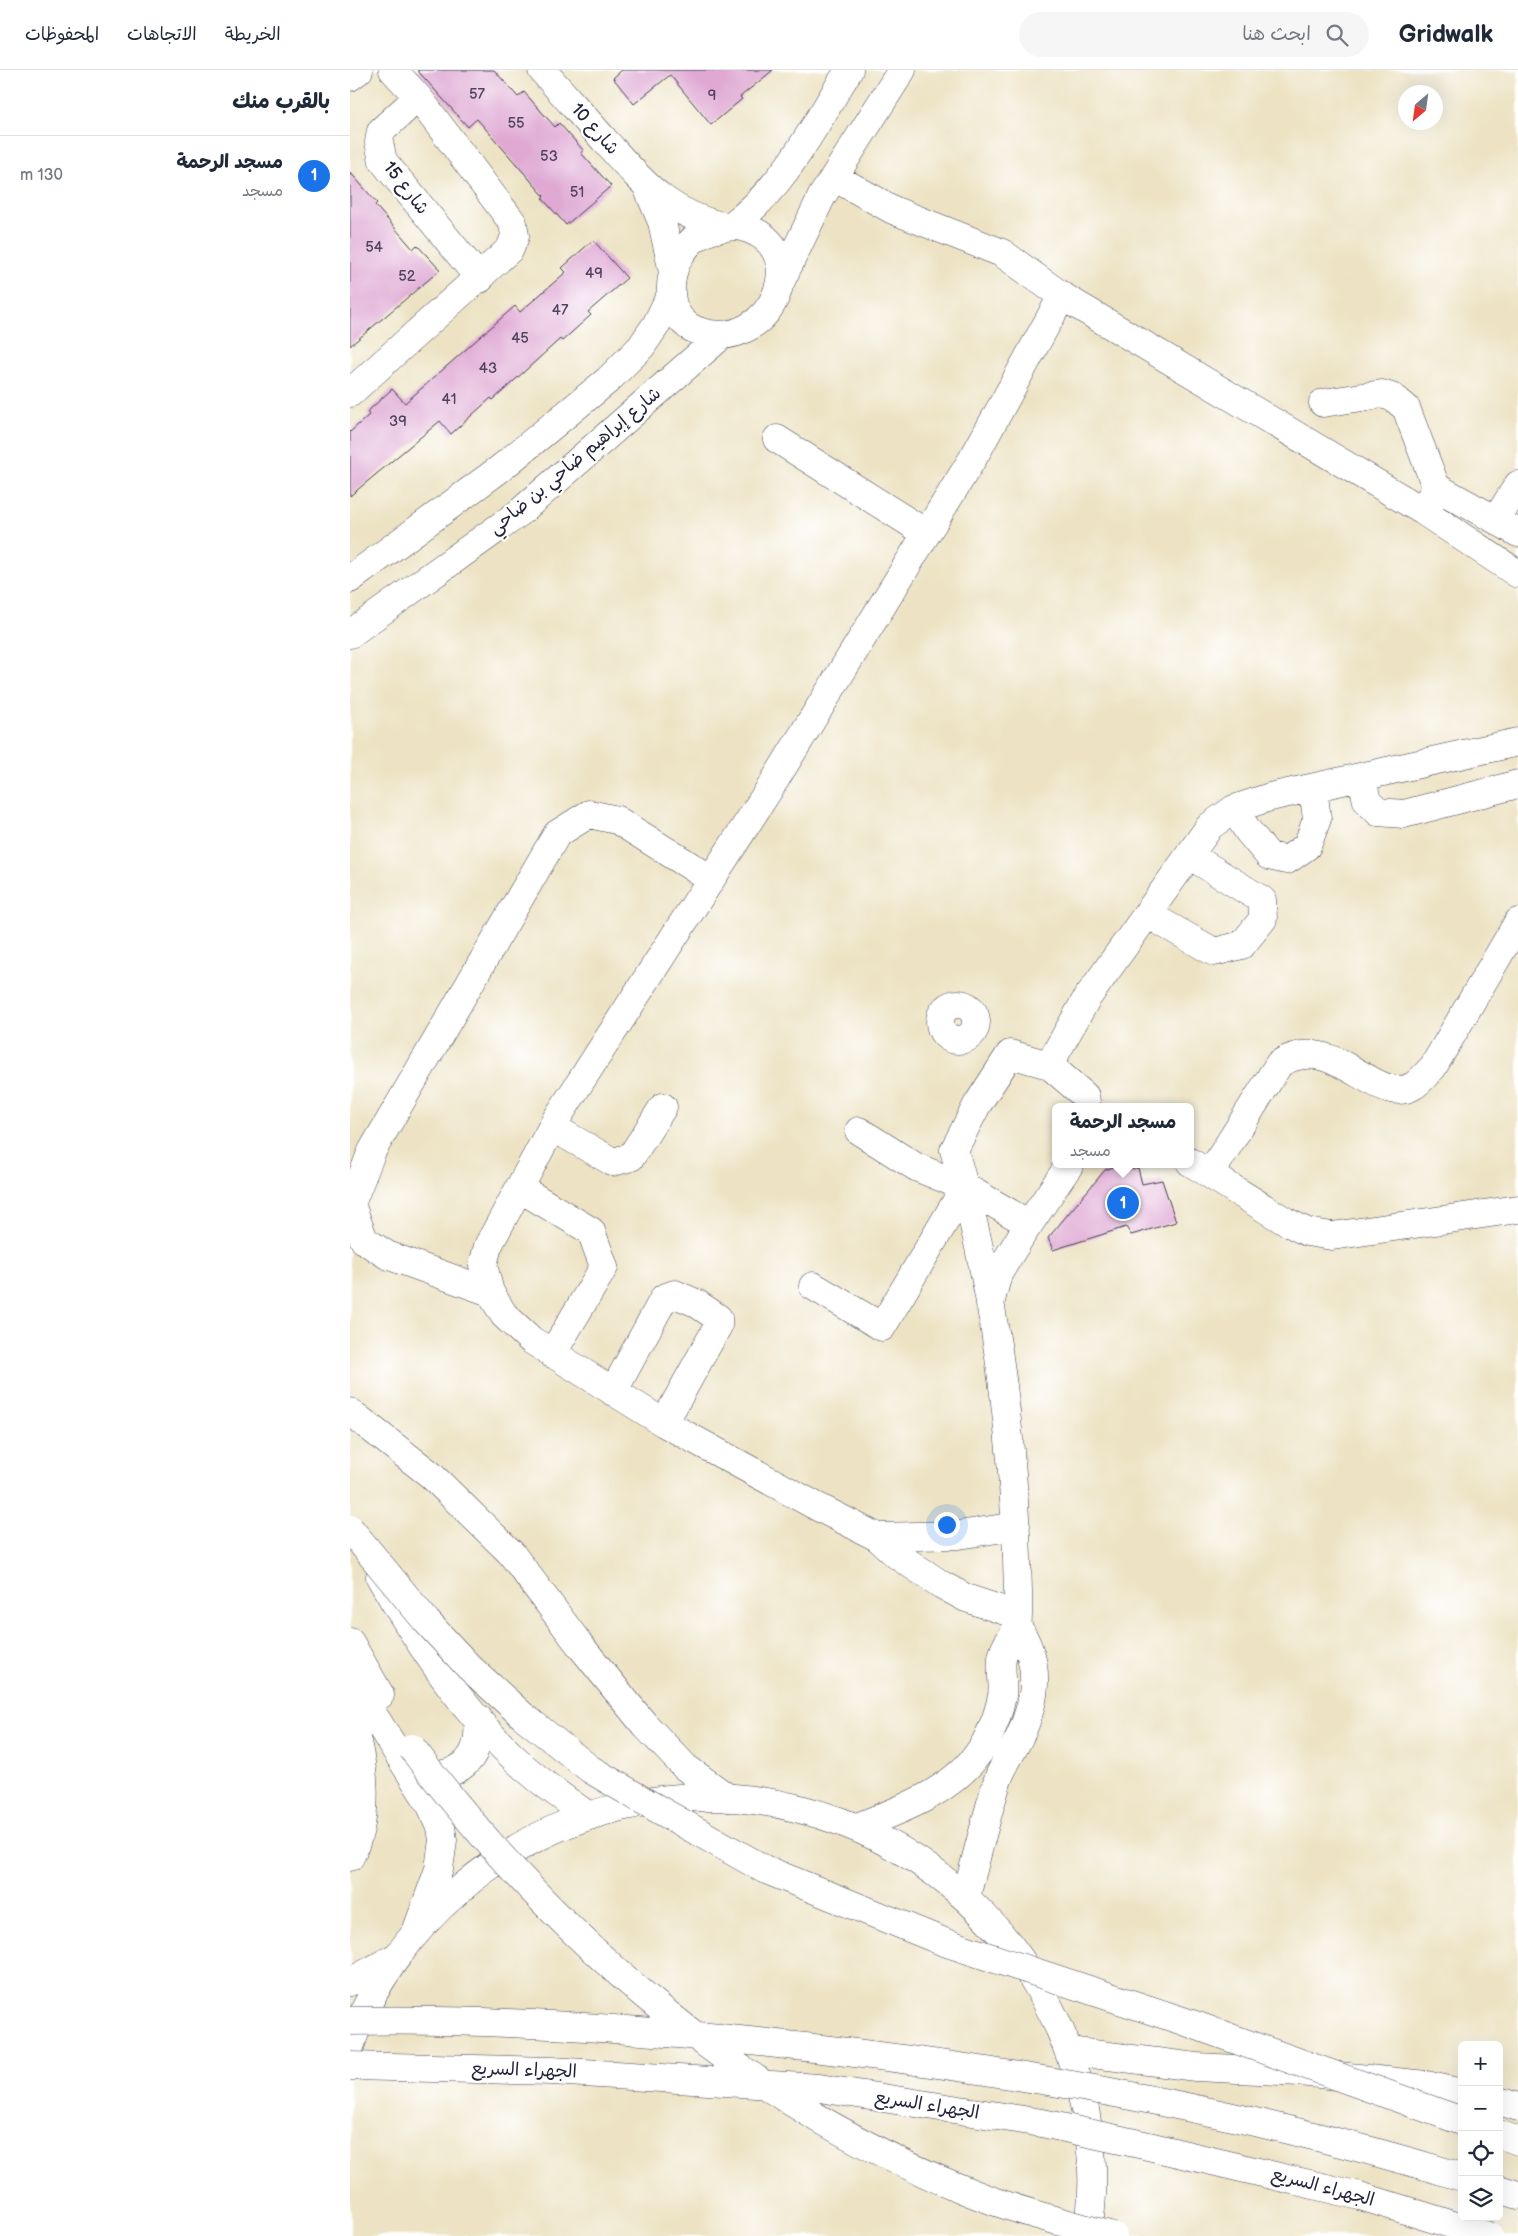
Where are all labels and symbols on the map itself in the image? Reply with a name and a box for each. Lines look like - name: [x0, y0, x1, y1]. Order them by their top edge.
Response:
- house number: 57: [469, 85, 486, 104]
- north arrow: [1398, 85, 1443, 130]
- house number: 9: [708, 86, 716, 105]
- street label: شارع 10: [566, 99, 623, 160]
- house number: 55: [507, 114, 525, 133]
- house number: 53: [540, 147, 558, 166]
- street label: شارع 15: [378, 157, 433, 219]
- house number: 51: [570, 183, 584, 202]
- house number: 54: [365, 238, 383, 257]
- house number: 49: [585, 264, 603, 283]
- house number: 52: [398, 267, 416, 286]
- house number: 47: [552, 301, 569, 320]
- house number: 45: [511, 329, 529, 348]
- house number: 43: [479, 359, 497, 378]
- street label: شارع إبراهيم ضاحي بن ضاحي: [485, 383, 668, 543]
- house number: 41: [442, 390, 456, 409]
- house number: 39: [389, 412, 407, 431]
- pin: 1: [1107, 1184, 1139, 1222]
- your location: [934, 1512, 960, 1538]
- street label: الجهراء السريع: [471, 2058, 577, 2084]
- street label: الجهراء السريع: [873, 2086, 981, 2126]
- street label: الجهراء السريع: [1269, 2163, 1377, 2213]

